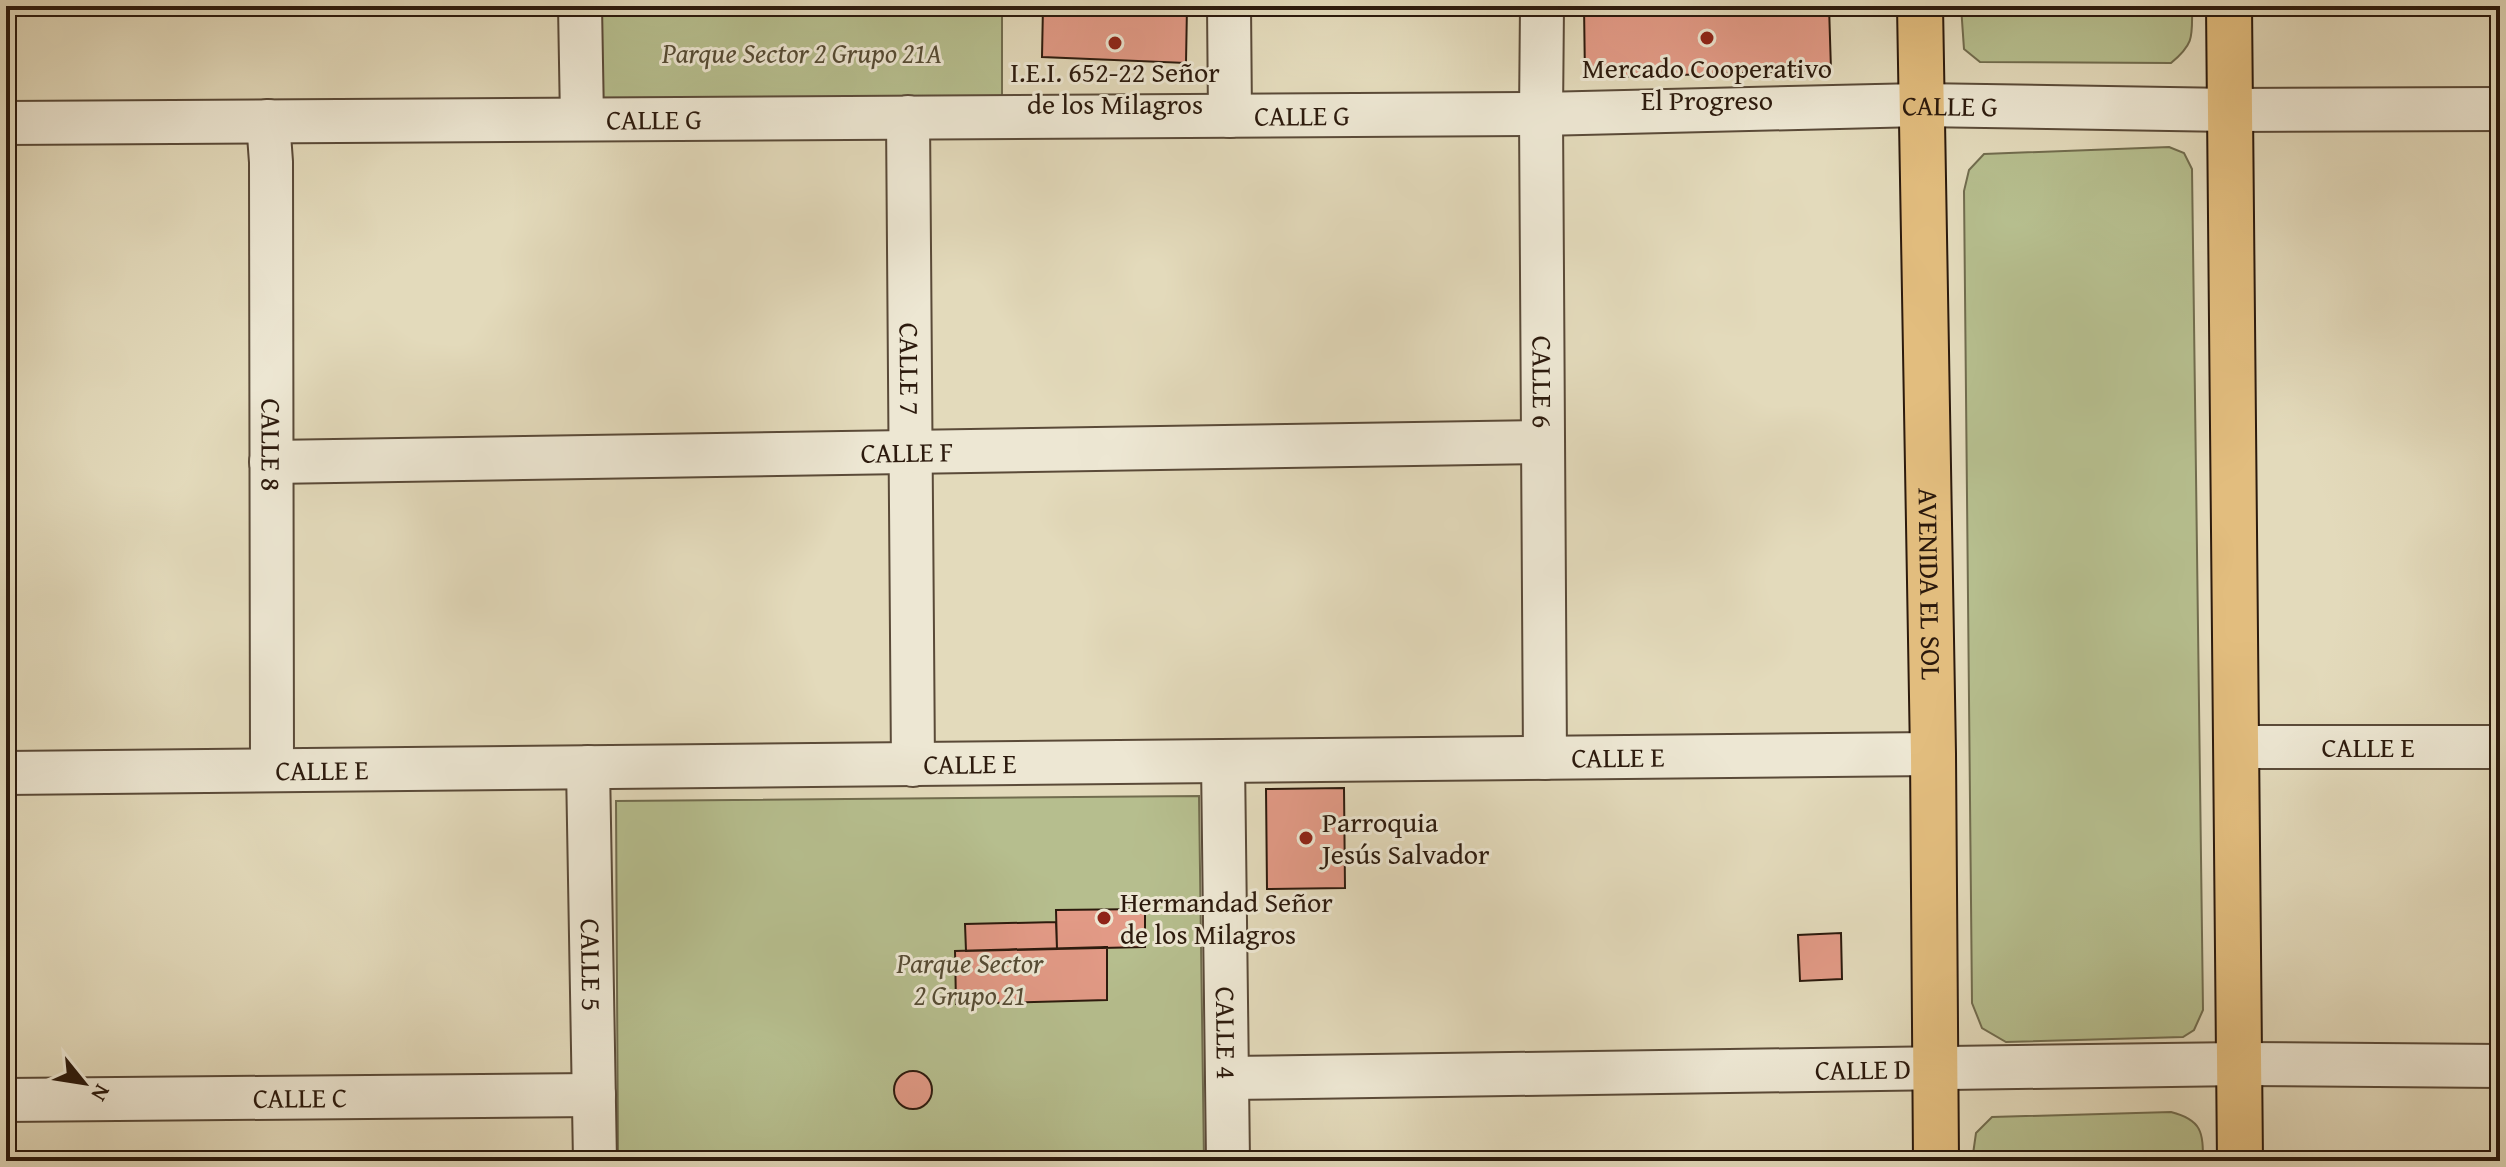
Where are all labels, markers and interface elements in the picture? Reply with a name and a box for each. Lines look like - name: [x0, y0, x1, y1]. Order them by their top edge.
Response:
- marker: Mercado Cooperativo El Progreso: [1698, 29, 1716, 47]
- park label: Parque Sector 2 Grupo 21A: [661, 32, 942, 73]
- marker: I.E.I. 652-22 Señor de los Milagros: [1106, 34, 1124, 52]
- place label: Mercado Cooperativo El Progreso: [1582, 47, 1832, 120]
- place label: I.E.I. 652-22 Señor de los Milagros: [1010, 51, 1220, 124]
- street label: CALLE G: [1902, 84, 1998, 126]
- street label: CALLE G: [1254, 94, 1350, 136]
- street label: CALLE G: [606, 98, 702, 139]
- street label: CALLE 7: [890, 323, 931, 415]
- street label: CALLE 6: [1522, 336, 1564, 428]
- street label: CALLE 8: [251, 399, 293, 491]
- street label: CALLE F: [860, 430, 954, 473]
- street label: AVENIDA EL SOL: [1908, 488, 1953, 681]
- street label: CALLE E: [2321, 726, 2415, 767]
- street label: CALLE E: [1571, 736, 1665, 778]
- street label: CALLE E: [923, 742, 1017, 784]
- street label: CALLE E: [275, 748, 369, 790]
- place label: Parroquia Jesús Salvador: [1319, 801, 1490, 874]
- marker: Parroquia Jesús Salvador: [1297, 829, 1315, 847]
- place label: Hermandad Señor de los Milagros: [1120, 881, 1333, 954]
- marker: Hermandad Señor de los Milagros: [1095, 909, 1113, 927]
- street label: CALLE 5: [571, 918, 613, 1012]
- park label: Parque Sector 2 Grupo 21: [896, 942, 1045, 1015]
- street label: CALLE 4: [1206, 986, 1248, 1079]
- north arrow: [44, 1043, 124, 1123]
- street label: CALLE D: [1815, 1048, 1911, 1090]
- street label: CALLE C: [253, 1076, 347, 1118]
- text: N: [84, 1079, 119, 1108]

